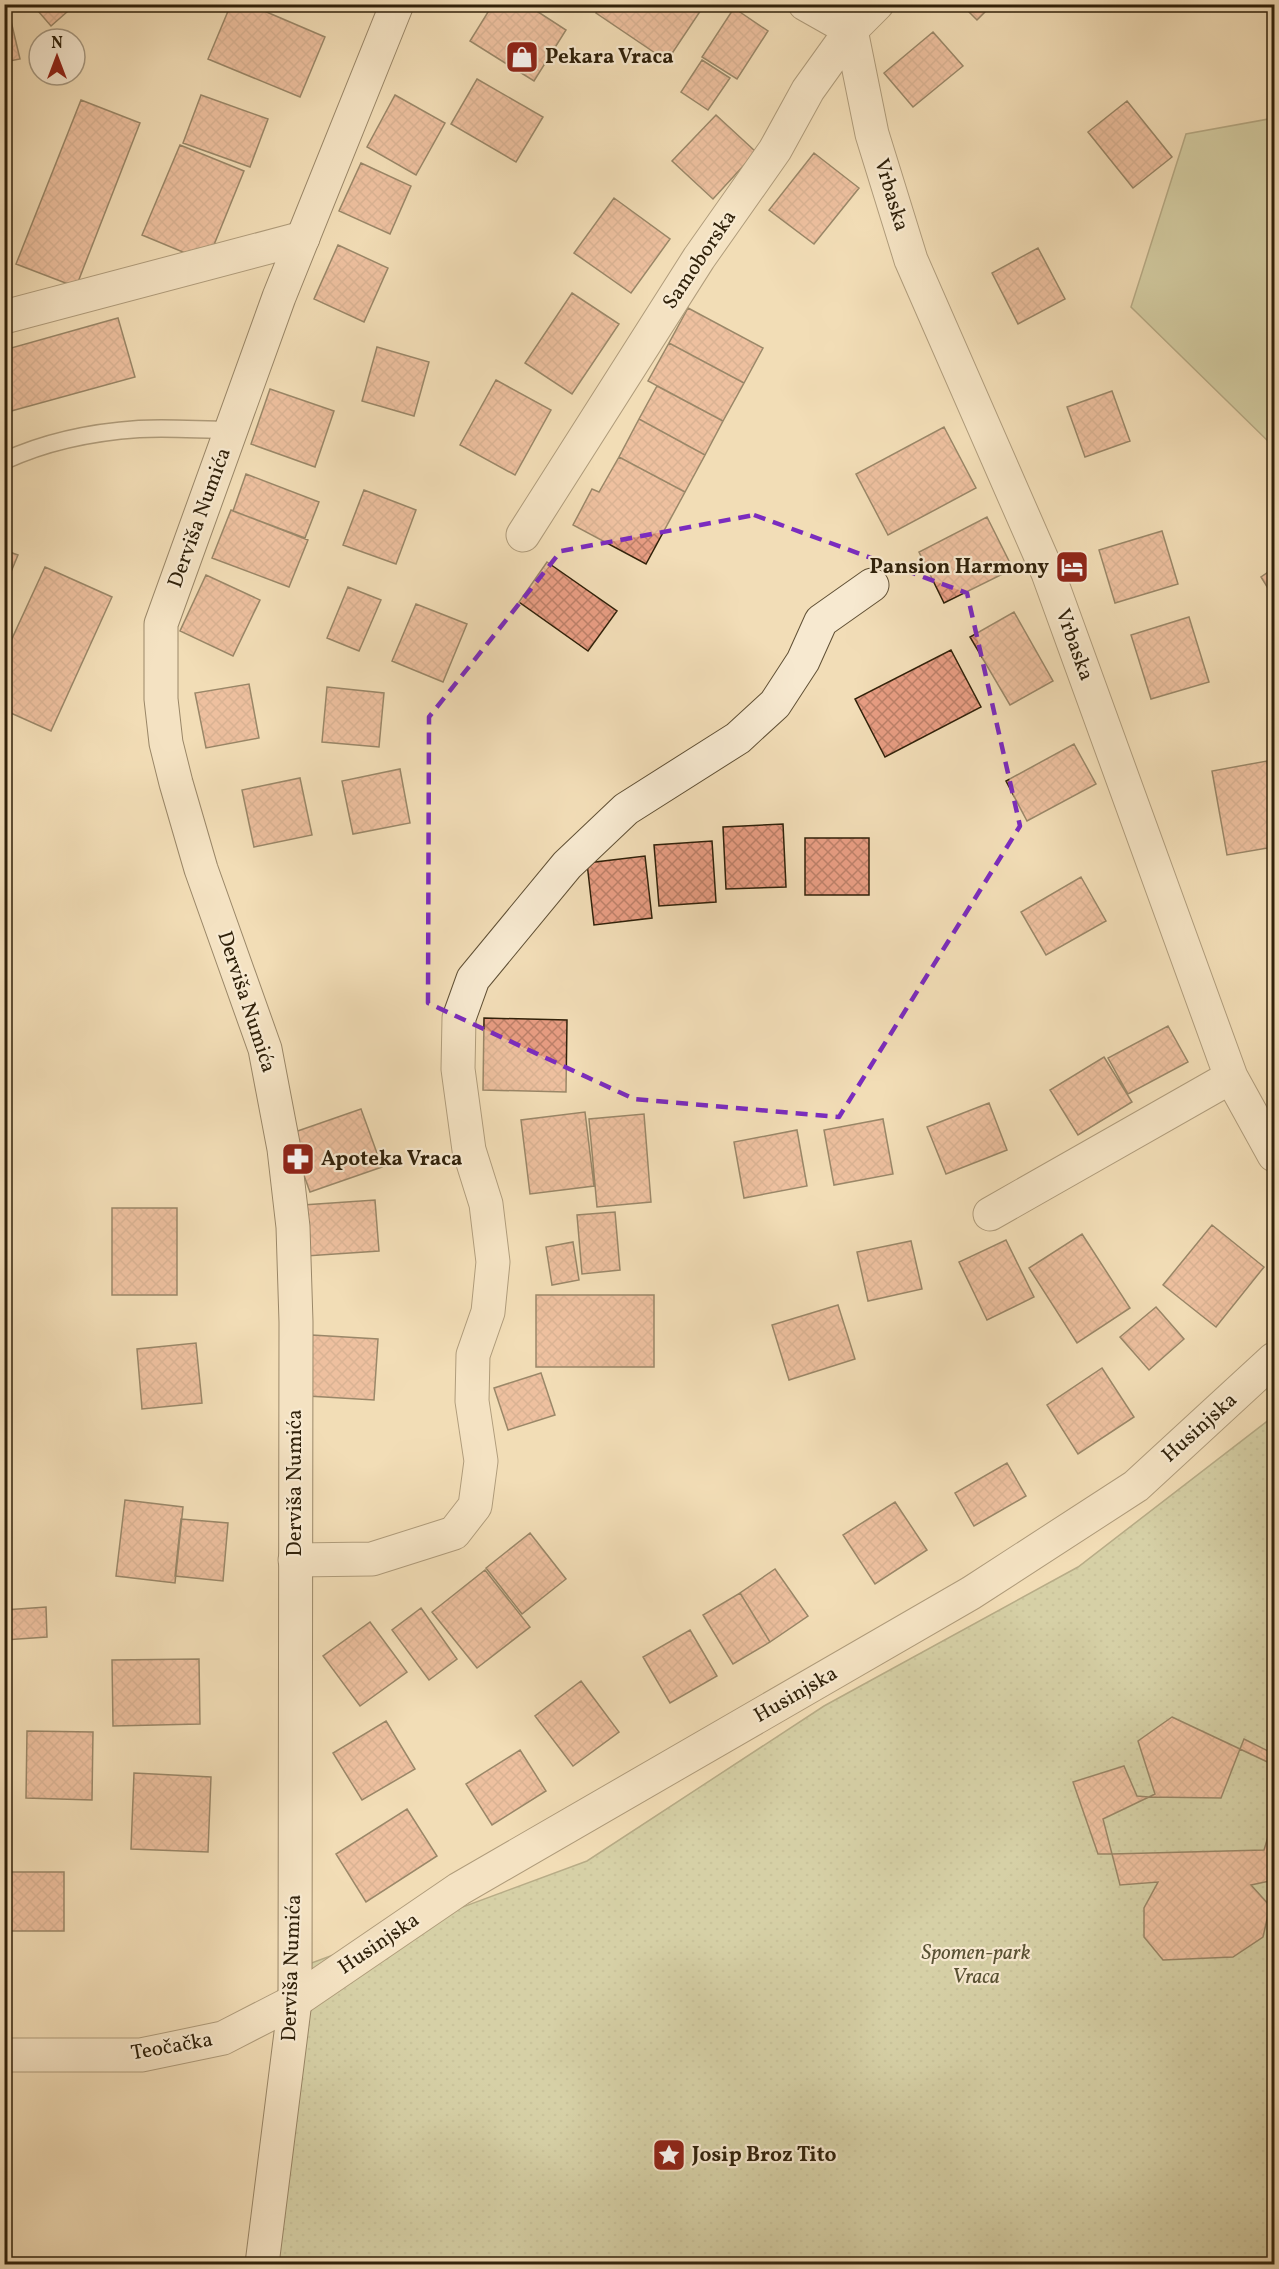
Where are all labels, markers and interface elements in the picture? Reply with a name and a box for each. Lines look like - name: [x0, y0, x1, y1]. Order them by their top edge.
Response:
- north arrow: [27, 27, 87, 87]
- text: N: [51, 33, 63, 55]
- shop icon: Pekara Vraca: [504, 39, 540, 75]
- place label: Pekara Vraca: [545, 43, 674, 72]
- street label: Vrbaska: [866, 155, 916, 235]
- street label: Samoborska: [656, 205, 744, 315]
- street label: Derviša Numića: [161, 444, 239, 592]
- hotel icon: Pansion Harmony: [1054, 549, 1090, 585]
- place label: Pansion Harmony: [869, 553, 1049, 582]
- street label: Vrbaska: [1048, 605, 1100, 685]
- street label: Derviša Numića: [209, 927, 283, 1077]
- pharmacy icon: Apoteka Vraca: [280, 1141, 316, 1177]
- place label: Apoteka Vraca: [321, 1145, 462, 1174]
- street label: Husinjska: [1156, 1386, 1244, 1470]
- street label: Derviša Numića: [281, 1409, 310, 1557]
- street label: Husinjska: [749, 1659, 843, 1731]
- street label: Derviša Numića: [275, 1894, 309, 2042]
- street label: Husinjska: [333, 1906, 425, 1982]
- park label: Spomen-park Vraca: [922, 1939, 1031, 1992]
- street label: Teočačka: [129, 2026, 215, 2068]
- place icon: Josip Broz Tito: [651, 2137, 687, 2173]
- place label: Josip Broz Tito: [691, 2141, 837, 2170]

